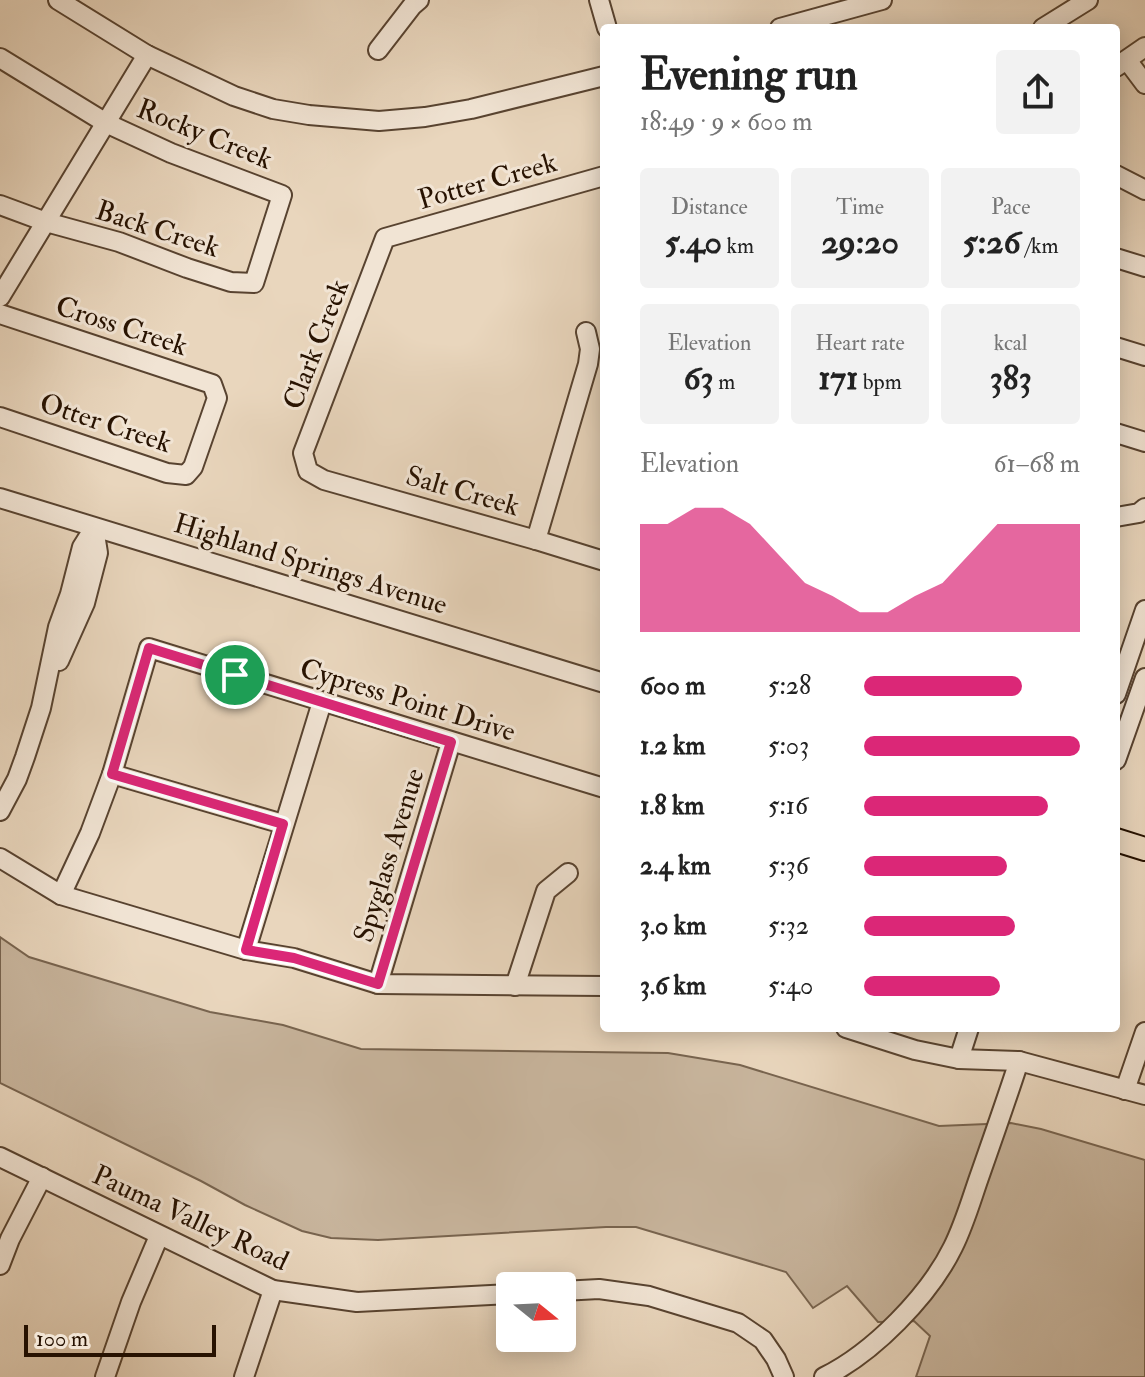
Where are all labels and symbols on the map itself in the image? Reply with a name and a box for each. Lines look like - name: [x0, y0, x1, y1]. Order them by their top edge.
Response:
- street label: Rocky Creek: [131, 91, 278, 178]
- street label: Potter Creek: [414, 145, 561, 218]
- street label: Back Creek: [91, 193, 224, 266]
- street label: Clark Creek: [276, 274, 357, 414]
- street label: Cross Creek: [51, 289, 192, 364]
- street label: Otter Creek: [35, 386, 176, 461]
- street label: Salt Creek: [402, 459, 524, 524]
- street label: Highland Springs Avenue: [170, 506, 452, 623]
- pin: [201, 641, 269, 709]
- street label: Cypress Point Drive: [296, 651, 520, 750]
- street label: Spyglass Avenue: [346, 764, 433, 947]
- street label: Pauma Valley Road: [87, 1158, 294, 1279]
- north arrow: [496, 1272, 576, 1352]
- scale bar: [24, 1321, 216, 1357]

